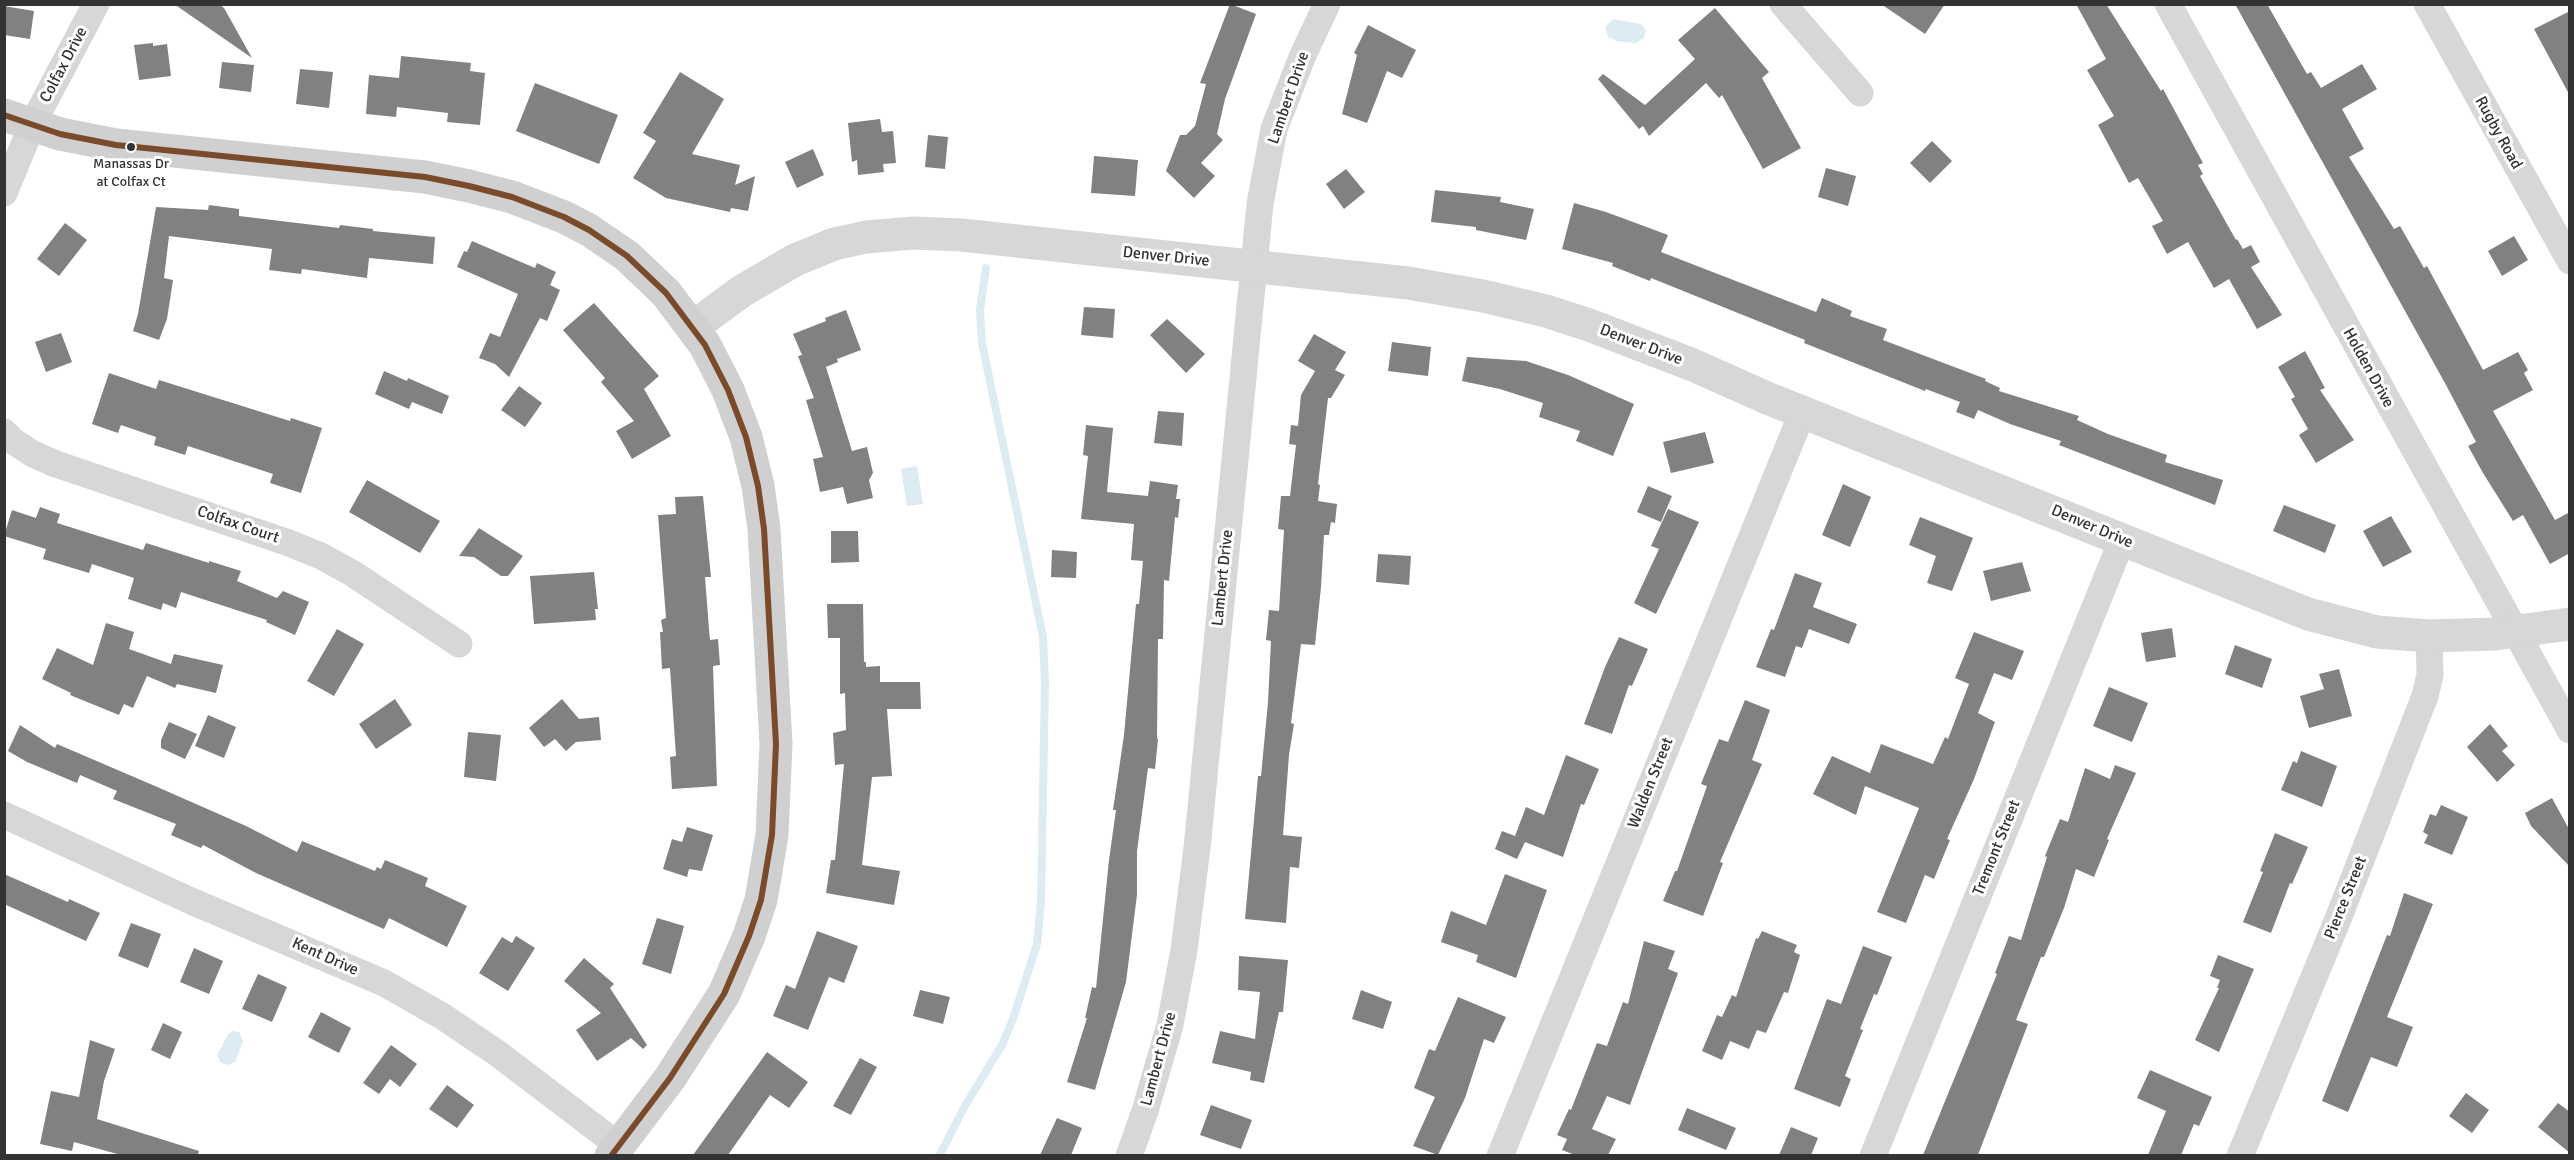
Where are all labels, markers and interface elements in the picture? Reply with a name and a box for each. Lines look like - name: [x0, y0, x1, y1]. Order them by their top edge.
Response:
- street label: Colfax Drive: [36, 24, 92, 106]
- street label: Lambert Drive: [1264, 49, 1314, 147]
- street label: Rugby Road: [2470, 93, 2526, 173]
- marker: Manassas Dr at Colfax Ct: [125, 141, 137, 153]
- place label: Manassas Dr at Colfax Ct: [93, 156, 169, 188]
- street label: Denver Drive: [1122, 243, 1210, 271]
- street label: Denver Drive: [1597, 320, 1685, 370]
- street label: Holden Drive: [2338, 325, 2398, 411]
- street label: Denver Drive: [2048, 501, 2136, 553]
- street label: Colfax Court: [195, 502, 281, 548]
- street label: Lambert Drive: [1208, 529, 1238, 627]
- street label: Walden Street: [1624, 735, 1678, 831]
- street label: Tremont Street: [1969, 797, 2025, 899]
- street label: Pierce Street: [2321, 854, 2371, 942]
- street label: Kent Drive: [289, 934, 361, 980]
- street label: Lambert Drive: [1137, 1010, 1181, 1108]

